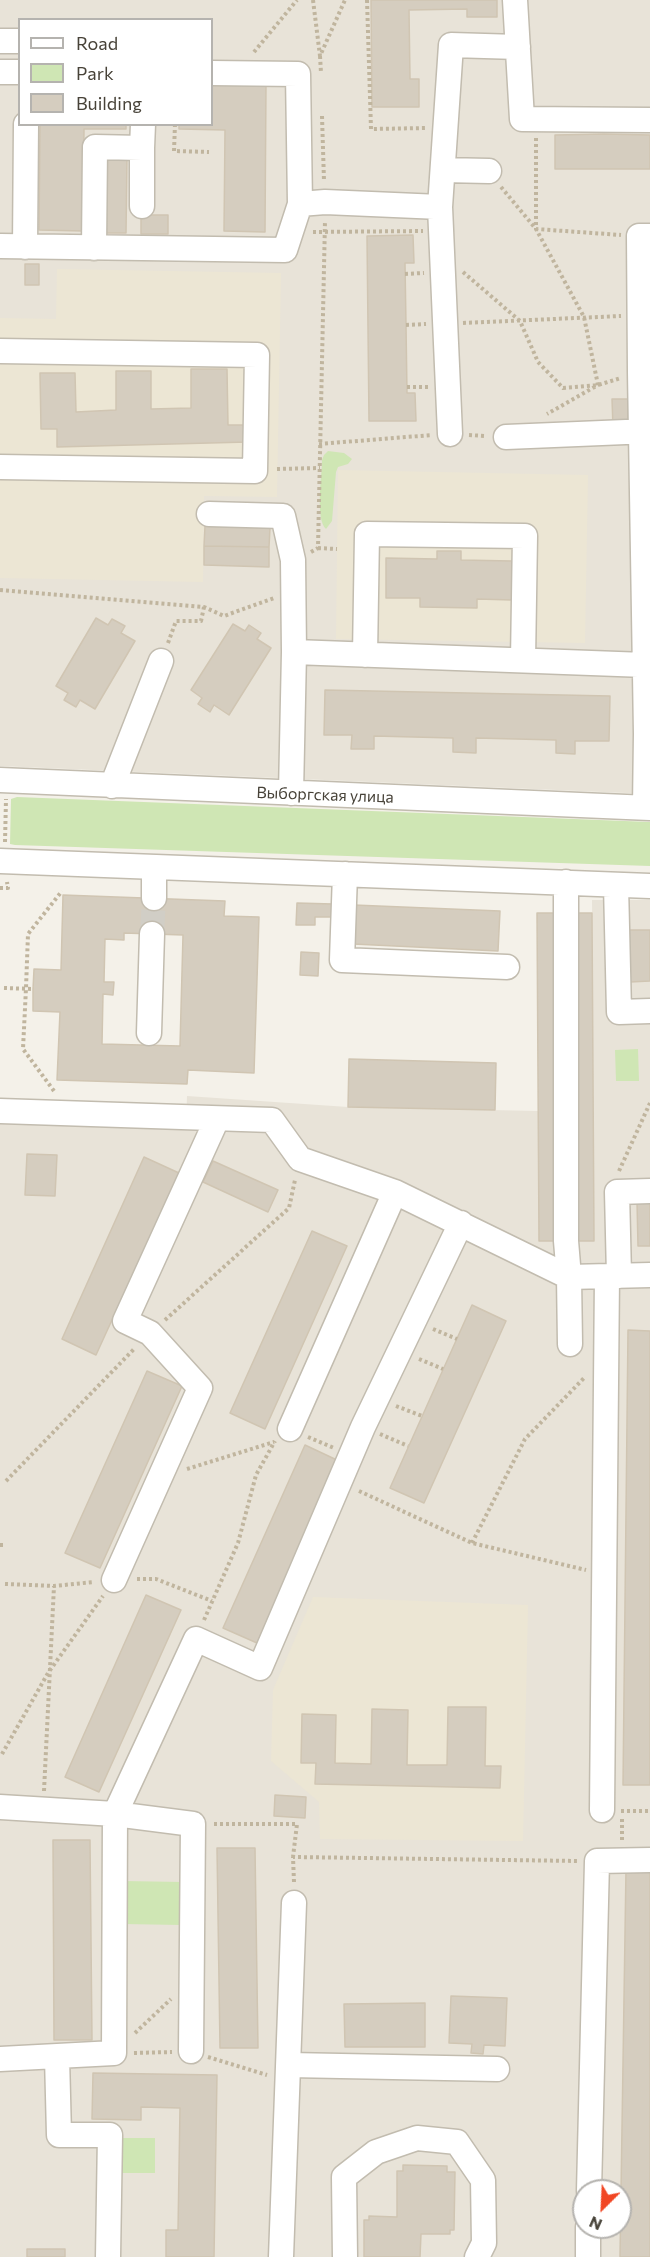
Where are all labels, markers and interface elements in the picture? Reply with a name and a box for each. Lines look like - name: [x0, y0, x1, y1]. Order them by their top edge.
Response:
- legend: [18, 18, 213, 126]
- text: Road: [76, 32, 118, 54]
- text: Park: [76, 62, 114, 84]
- text: Building: [76, 92, 142, 114]
- street label: Выборгская улица: [256, 783, 394, 807]
- north arrow: [572, 2179, 632, 2239]
- text: N: [586, 2213, 605, 2235]

